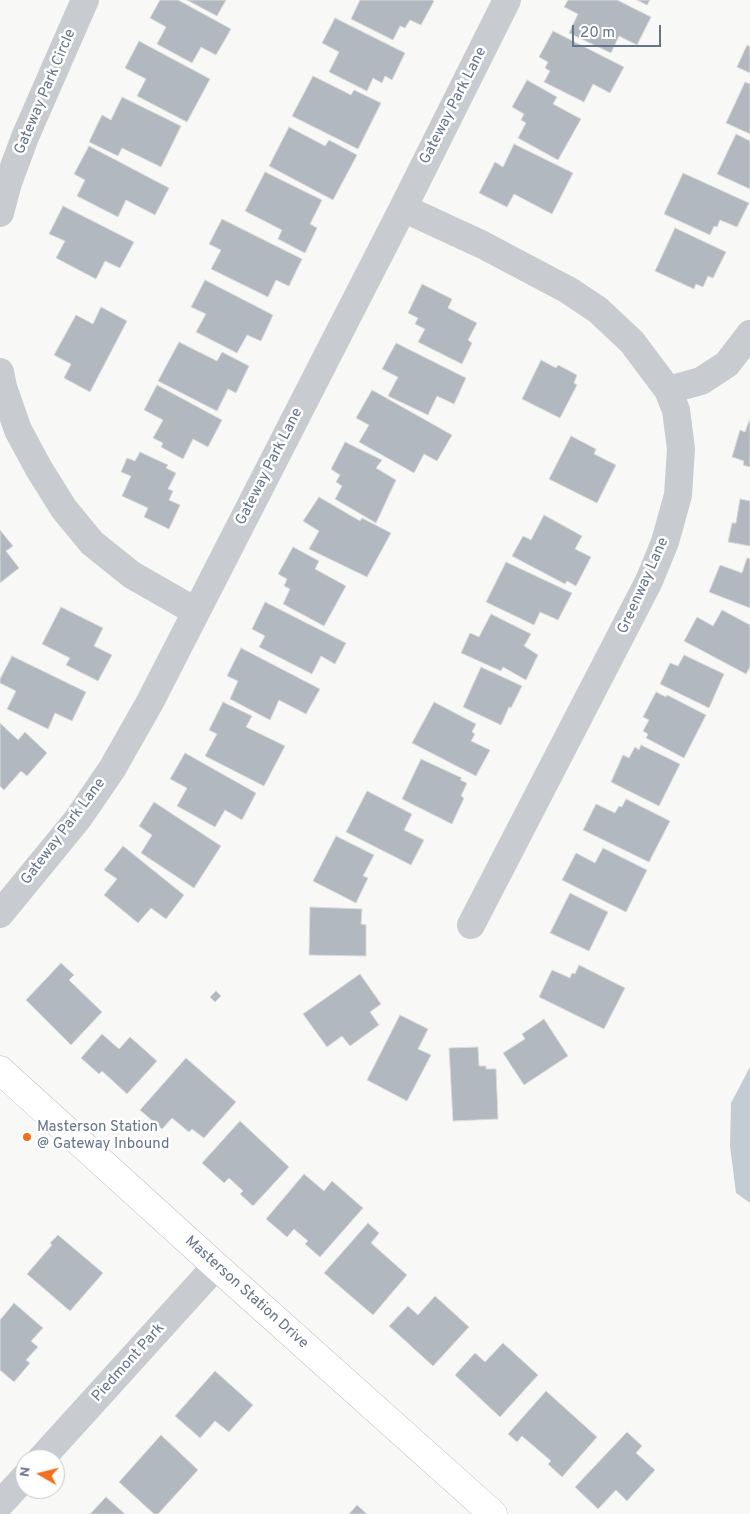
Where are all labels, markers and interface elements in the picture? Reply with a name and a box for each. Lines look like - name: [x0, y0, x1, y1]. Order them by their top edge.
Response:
- scale bar: [575, 15, 664, 47]
- text: 20 m: [580, 24, 615, 43]
- street label: Gateway Park Circle: [11, 27, 81, 157]
- street label: Gateway Park Lane: [417, 44, 491, 168]
- street label: Gateway Park Lane: [233, 405, 307, 529]
- street label: Greenway Lane: [615, 535, 673, 637]
- street label: Gateway Park Lane: [18, 775, 110, 889]
- place label: Masterson Station @ Gateway Inbound: [37, 1119, 169, 1154]
- marker: Masterson Station @ Gateway Inbound: [21, 1131, 33, 1143]
- street label: Masterson Station Drive: [181, 1233, 311, 1353]
- street label: Piedmont Park: [89, 1320, 169, 1406]
- north arrow: [15, 1449, 65, 1499]
- text: N: [17, 1466, 35, 1478]

